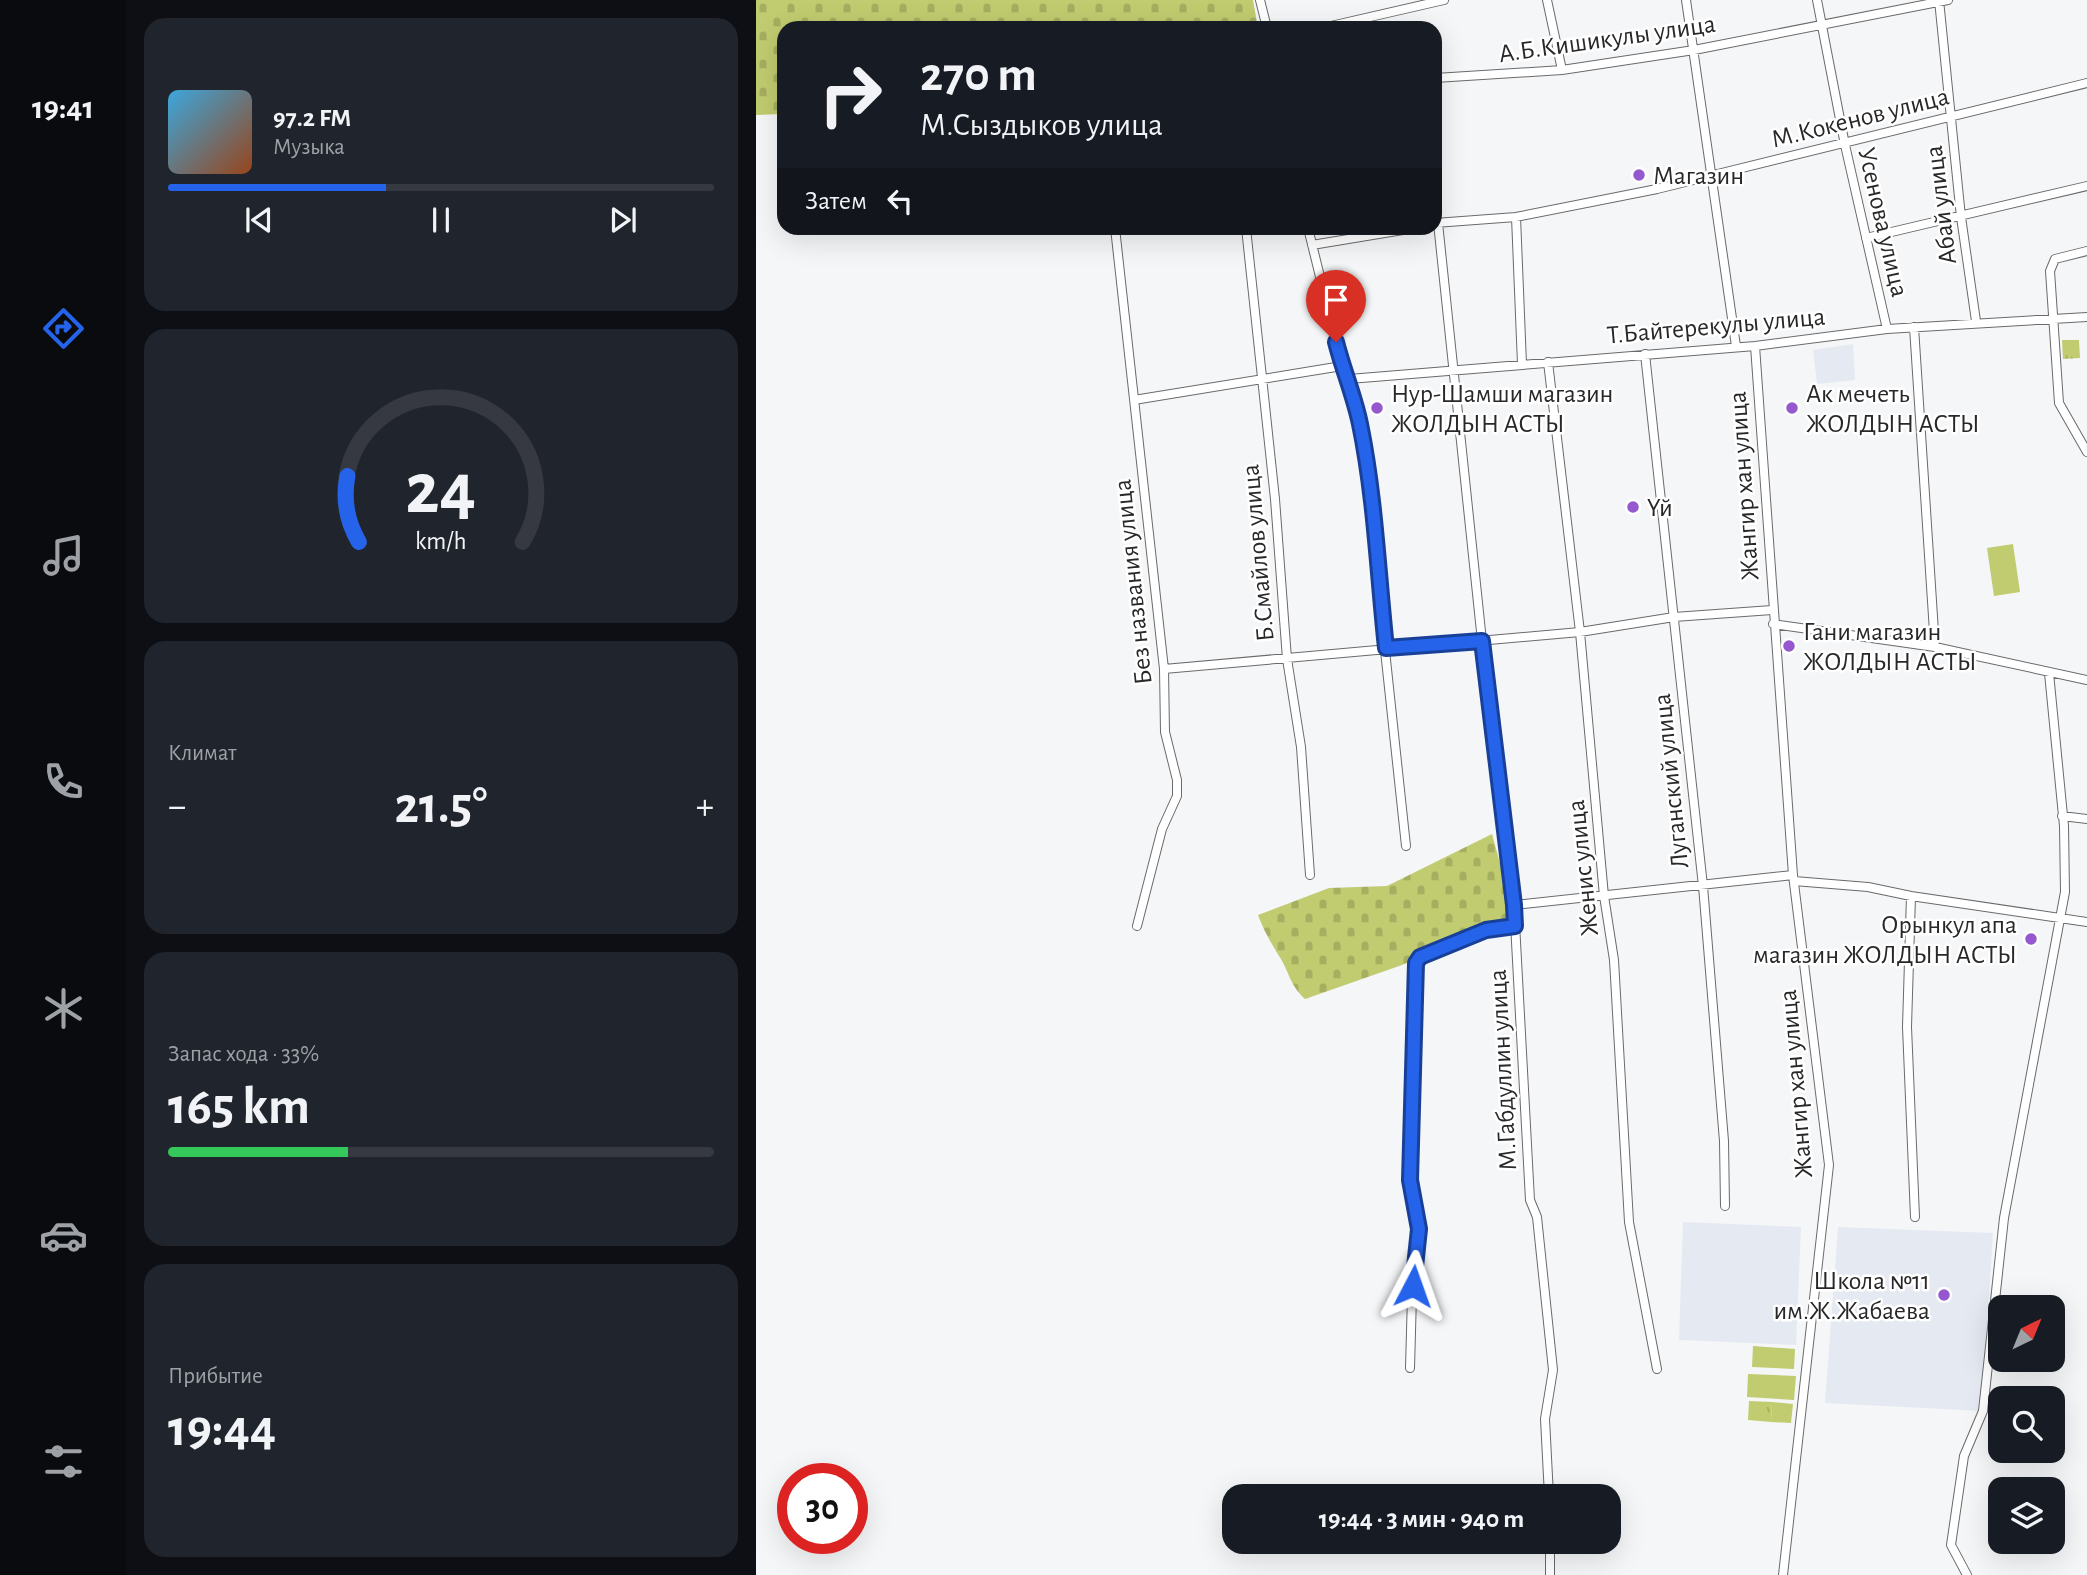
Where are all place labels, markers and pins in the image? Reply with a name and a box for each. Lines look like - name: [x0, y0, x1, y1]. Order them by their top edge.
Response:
- place label: Магазин: [1653, 163, 1744, 189]
- marker: Магазин: [1631, 167, 1647, 183]
- pin: [1306, 270, 1366, 342]
- place label: Нур-Шамши магазин ЖОЛДЫН АСТЫ: [1391, 381, 1613, 437]
- place label: Ак мечеть ЖОЛДЫН АСТЫ: [1806, 381, 1980, 437]
- marker: Нур-Шамши магазин ЖОЛДЫН АСТЫ: [1369, 400, 1385, 416]
- marker: Ак мечеть ЖОЛДЫН АСТЫ: [1784, 400, 1800, 416]
- place label: Үй: [1647, 495, 1673, 521]
- marker: Үй: [1625, 499, 1641, 515]
- place label: Гани магазин ЖОЛДЫН АСТЫ: [1803, 619, 1977, 675]
- marker: Гани магазин ЖОЛДЫН АСТЫ: [1781, 638, 1797, 654]
- place label: Орынкул апа магазин ЖОЛДЫН АСТЫ: [1753, 912, 2017, 968]
- marker: Орынкул апа магазин ЖОЛДЫН АСТЫ: [2023, 931, 2039, 947]
- place label: Школа №11 им.Ж.Жабаева: [1774, 1268, 1930, 1324]
- marker: Школа №11 им.Ж.Жабаева: [1936, 1287, 1952, 1303]

